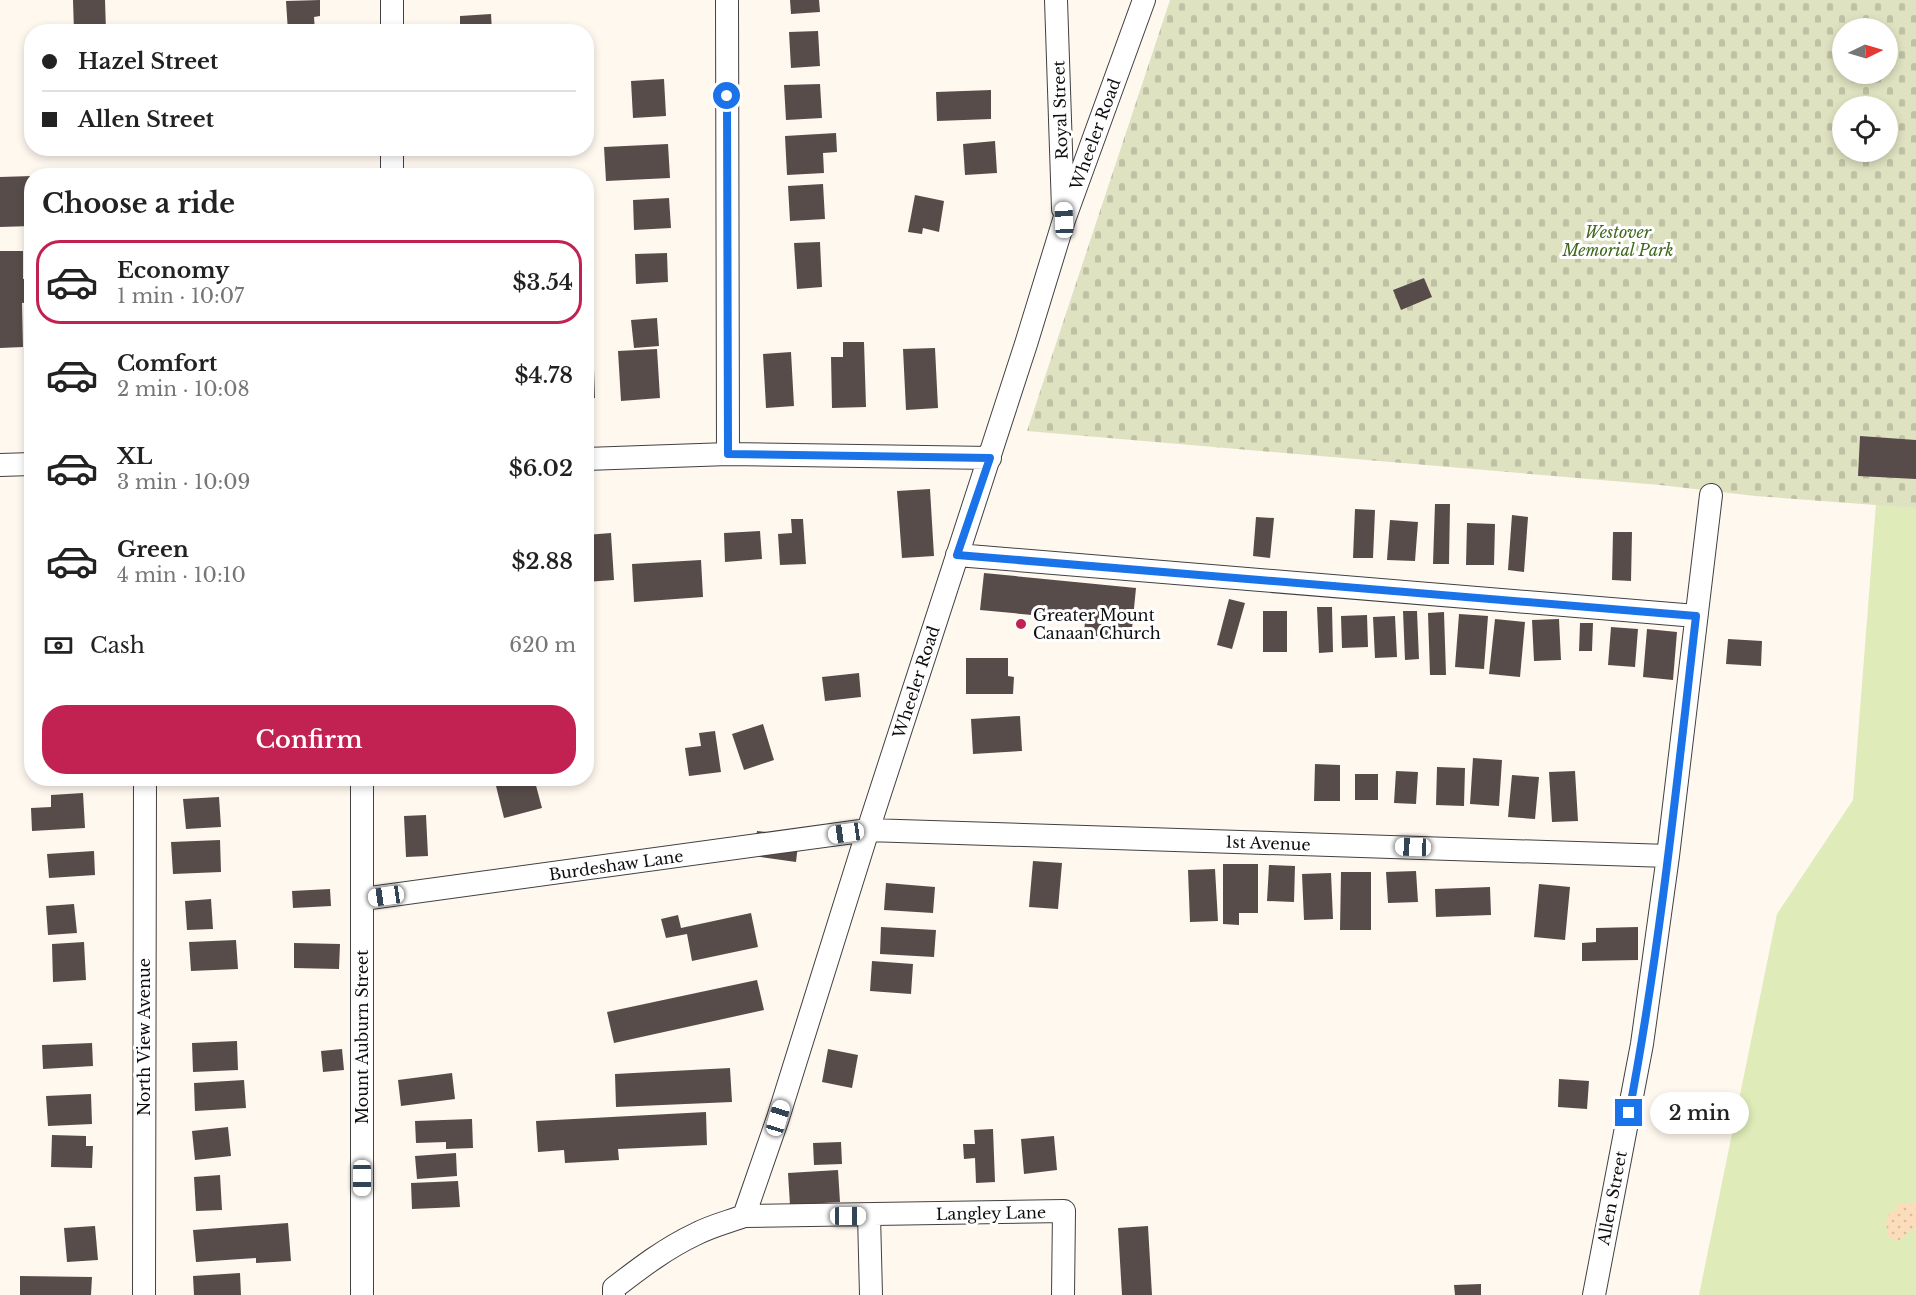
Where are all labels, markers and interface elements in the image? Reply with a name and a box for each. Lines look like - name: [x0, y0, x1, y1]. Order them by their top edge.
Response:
- north arrow: [1832, 18, 1898, 84]
- map controls: [1832, 18, 1898, 162]
- text: Hazel Street: [78, 48, 218, 75]
- street label: Royal Street: [1048, 60, 1072, 160]
- street label: Wheeler Road: [1065, 75, 1125, 193]
- route start: [713, 82, 740, 109]
- button: locate: [1832, 96, 1898, 162]
- text: Allen Street: [78, 106, 214, 133]
- text: Choose a ride: [42, 187, 235, 220]
- car: [1054, 202, 1074, 238]
- park label: Westover Memorial Park: [1561, 222, 1674, 260]
- icon: car: [45, 255, 99, 309]
- text: Economy: [117, 257, 229, 284]
- text: $3.54: [512, 269, 573, 296]
- text: 1 min · 10:07: [117, 284, 244, 308]
- icon: car: [45, 348, 99, 402]
- text: Comfort: [117, 350, 217, 377]
- text: $4.78: [514, 362, 573, 389]
- text: 2 min · 10:08: [117, 377, 250, 401]
- icon: car: [45, 441, 99, 495]
- text: XL: [117, 443, 152, 470]
- text: $6.02: [509, 455, 573, 482]
- text: 3 min · 10:09: [117, 470, 250, 494]
- icon: car: [45, 534, 99, 588]
- text: Green: [117, 536, 189, 563]
- text: $2.88: [512, 548, 573, 575]
- text: 4 min · 10:10: [117, 563, 246, 587]
- place label: Greater Mount Canaan Church: [1033, 605, 1161, 643]
- marker: Greater Mount Canaan Church: [1014, 617, 1028, 631]
- street label: Wheeler Road: [888, 623, 944, 742]
- icon: cash: [42, 629, 75, 662]
- text: Cash: [90, 632, 145, 659]
- text: 620 m: [509, 633, 576, 657]
- button: Confirm: [42, 705, 576, 774]
- car: [827, 822, 865, 844]
- street label: 1st Avenue: [1225, 832, 1311, 854]
- car: [1395, 837, 1431, 857]
- street label: Burdeshaw Lane: [547, 846, 685, 884]
- car: [367, 885, 405, 907]
- street label: Mount Auburn Street: [352, 950, 372, 1124]
- street label: North View Avenue: [134, 958, 154, 1116]
- callout: 2 min: [1650, 1092, 1749, 1134]
- car: [764, 1098, 792, 1138]
- route end: [1615, 1099, 1642, 1126]
- text: 2 min: [1669, 1101, 1730, 1125]
- street label: Allen Street: [1593, 1149, 1631, 1248]
- car: [353, 1160, 371, 1196]
- street label: Langley Lane: [936, 1202, 1046, 1224]
- car: [830, 1207, 866, 1225]

